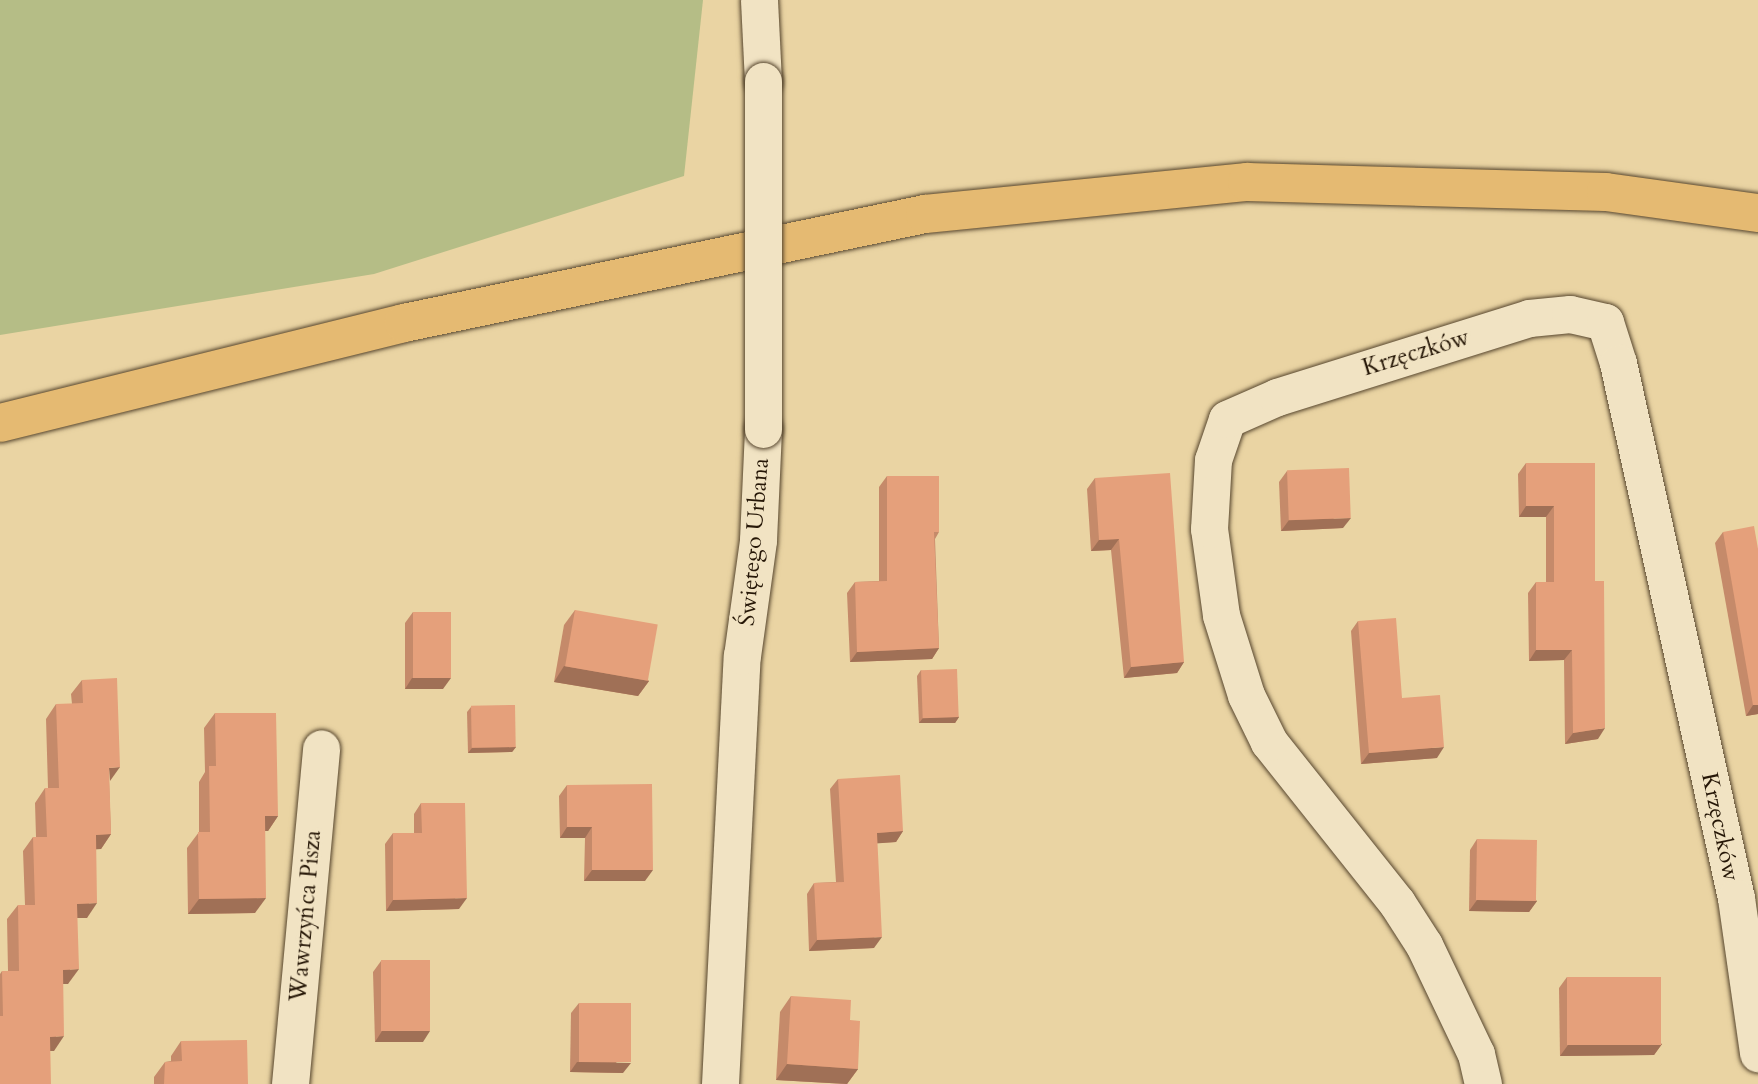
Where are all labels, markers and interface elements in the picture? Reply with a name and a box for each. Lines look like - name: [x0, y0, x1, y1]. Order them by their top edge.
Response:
- street label: Krzęczków: [1359, 324, 1473, 382]
- street label: Świętego Urbana: [733, 457, 775, 627]
- street label: Krzęczków: [1695, 770, 1745, 884]
- street label: Wawrzyńca Pisza: [285, 829, 327, 1003]

